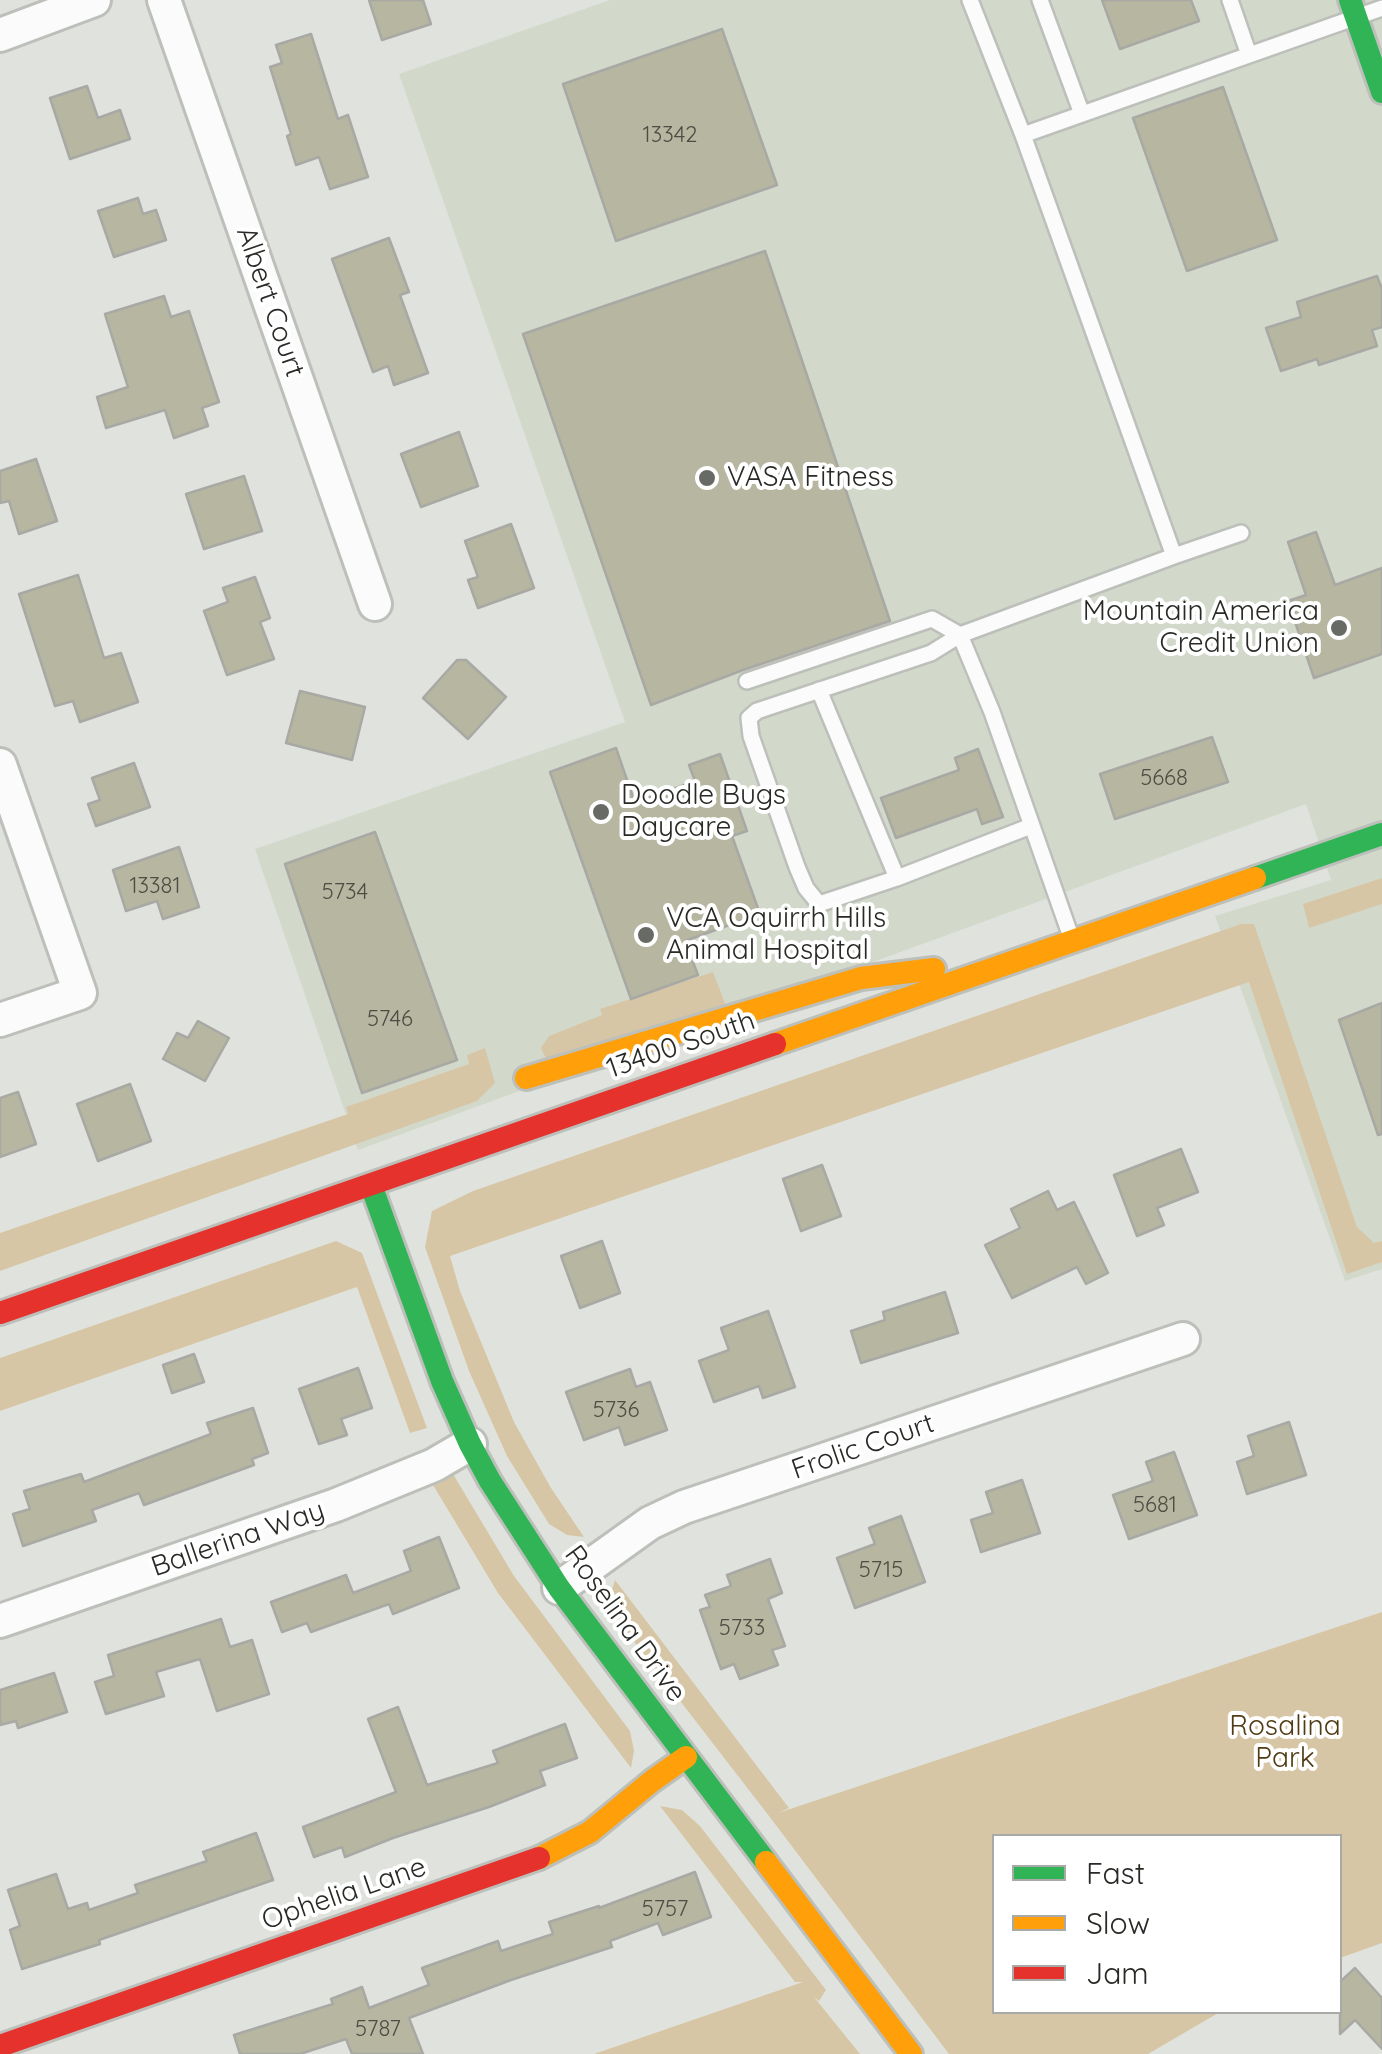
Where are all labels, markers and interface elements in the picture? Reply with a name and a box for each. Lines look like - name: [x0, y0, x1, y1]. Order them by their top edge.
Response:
- house number: 13342: [643, 122, 697, 148]
- street label: Albert Court: [229, 222, 311, 382]
- place label: VASA Fitness: [727, 461, 894, 495]
- marker: VASA Fitness: [696, 467, 718, 489]
- place label: Mountain America Credit Union: [1083, 595, 1319, 661]
- marker: Mountain America Credit Union: [1328, 617, 1350, 639]
- house number: 5668: [1140, 765, 1188, 791]
- place label: Doodle Bugs Daycare: [621, 779, 786, 845]
- marker: Doodle Bugs Daycare: [590, 801, 612, 823]
- house number: 13381: [129, 873, 181, 899]
- house number: 5734: [322, 879, 368, 905]
- place label: VCA Oquirrh Hills Animal Hospital: [666, 902, 886, 968]
- marker: VCA Oquirrh Hills Animal Hospital: [635, 924, 657, 946]
- street label: 13400 South: [602, 1004, 760, 1086]
- house number: 5746: [367, 1006, 413, 1032]
- house number: 5736: [593, 1397, 639, 1423]
- street label: Frolic Court: [787, 1407, 939, 1487]
- house number: 5681: [1133, 1492, 1177, 1518]
- street label: Ballerina Way: [147, 1494, 329, 1584]
- street label: Roselina Drive: [557, 1539, 693, 1709]
- house number: 5715: [859, 1557, 903, 1583]
- house number: 5733: [719, 1615, 765, 1641]
- park label: Rosalina Park: [1229, 1710, 1341, 1776]
- legend: [992, 1834, 1342, 2014]
- street label: Ophelia Lane: [258, 1850, 430, 1938]
- text: Fast: [1086, 1854, 1145, 1892]
- house number: 5757: [642, 1896, 688, 1922]
- text: Slow: [1086, 1904, 1150, 1942]
- text: Jam: [1086, 1954, 1149, 1992]
- house number: 5787: [355, 2016, 401, 2042]

